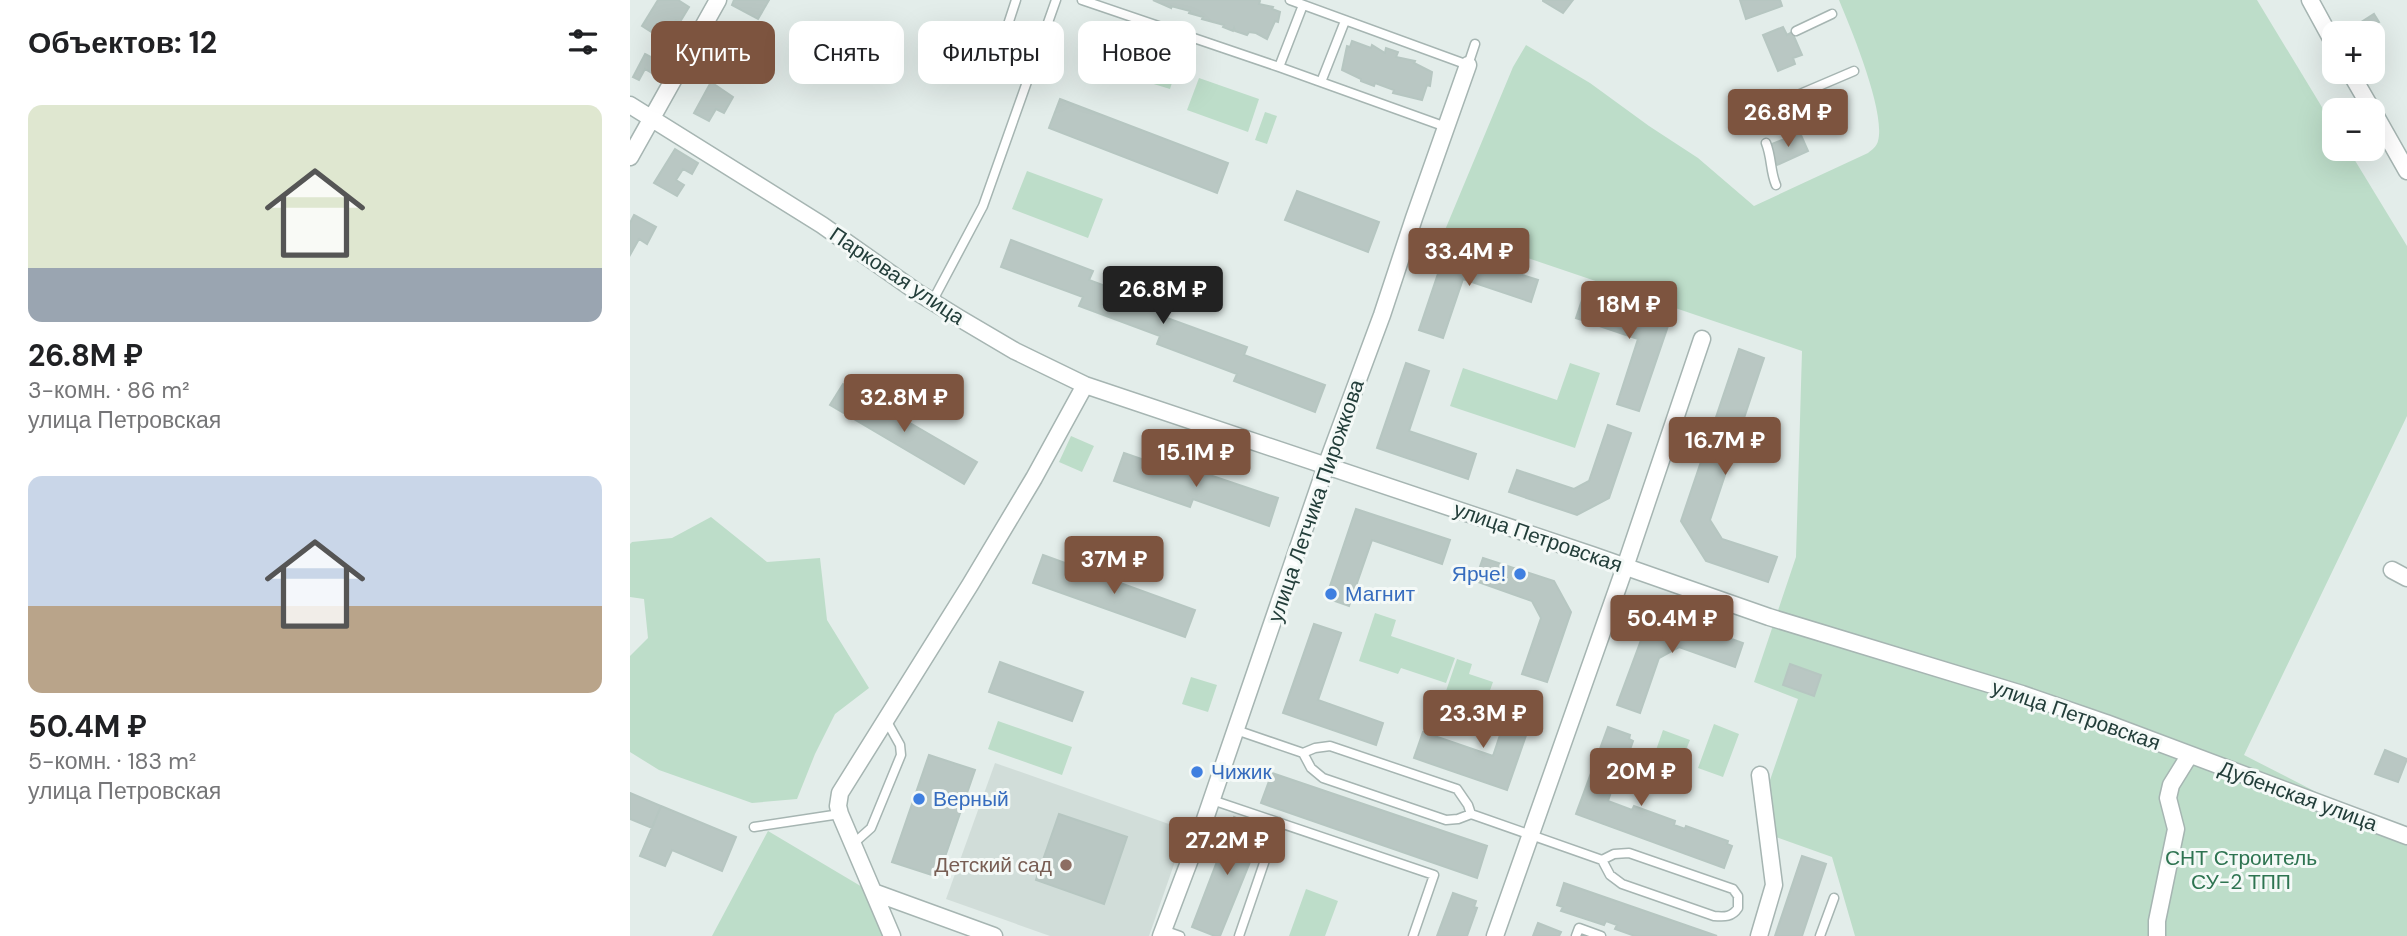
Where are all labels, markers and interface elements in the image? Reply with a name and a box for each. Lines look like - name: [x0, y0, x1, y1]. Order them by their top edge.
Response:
- chip: Купить: [651, 21, 775, 84]
- chip: Снять: [789, 21, 904, 84]
- chip: Фильтры: [918, 21, 1064, 84]
- chip: Новое: [1078, 21, 1196, 84]
- map controls: [2322, 21, 2385, 161]
- button: +: [2322, 21, 2385, 84]
- text: Объектов: 12: [28, 23, 217, 62]
- icon: filters: [564, 23, 602, 61]
- pin: 26.8M ₽: [1723, 90, 1853, 149]
- text: 26.8M ₽: [1744, 97, 1832, 127]
- button: −: [2322, 98, 2385, 161]
- icon: home: [252, 150, 378, 276]
- street label: Парковая улица: [824, 221, 970, 332]
- pin: 33.4M ₽: [1404, 229, 1534, 288]
- text: 33.4M ₽: [1424, 236, 1514, 266]
- pin: 26.8M ₽: [1098, 266, 1228, 326]
- text: 26.8M ₽: [1119, 274, 1207, 304]
- pin: 18M ₽: [1580, 282, 1678, 341]
- text: 18M ₽: [1597, 289, 1661, 319]
- text: 26.8M ₽: [28, 336, 143, 375]
- pin: 32.8M ₽: [839, 374, 969, 434]
- text: 3-комн. · 86 m²: [28, 375, 190, 405]
- street label: улица Летчика Пирожкова: [1261, 376, 1371, 626]
- text: 32.8M ₽: [860, 382, 948, 412]
- text: улица Петровская: [28, 405, 221, 435]
- pin: 16.7M ₽: [1660, 418, 1790, 477]
- text: 16.7M ₽: [1685, 425, 1765, 455]
- pin: 15.1M ₽: [1131, 430, 1261, 489]
- text: 15.1M ₽: [1158, 437, 1234, 467]
- street label: улица Петровская: [1450, 495, 1626, 579]
- icon: home: [252, 521, 378, 647]
- pin: 37M ₽: [1065, 536, 1163, 596]
- text: 37M ₽: [1081, 544, 1147, 574]
- place label: Ярче!: [1452, 560, 1506, 588]
- marker: Ярче!: [1512, 566, 1528, 582]
- place label: Магнит: [1345, 580, 1415, 608]
- marker: Магнит: [1323, 586, 1339, 602]
- pin: 50.4M ₽: [1607, 596, 1737, 655]
- text: 50.4M ₽: [1626, 603, 1718, 633]
- street label: улица Петровская: [1988, 673, 2164, 757]
- pin: 23.3M ₽: [1418, 690, 1548, 750]
- text: 23.3M ₽: [1439, 698, 1527, 728]
- text: 50.4M ₽: [28, 707, 147, 746]
- text: 5-комн. · 183 m²: [28, 746, 196, 776]
- pin: 20M ₽: [1592, 748, 1690, 808]
- street label: Дубенская улица: [2215, 754, 2382, 838]
- text: 20M ₽: [1606, 756, 1676, 786]
- place label: Чижик: [1211, 758, 1273, 786]
- marker: Чижик: [1189, 764, 1205, 780]
- text: улица Петровская: [28, 776, 221, 806]
- place label: Верный: [933, 785, 1009, 813]
- marker: Верный: [911, 791, 927, 807]
- pin: 27.2M ₽: [1162, 818, 1292, 877]
- text: 27.2M ₽: [1185, 825, 1269, 855]
- park label: СНТ Строитель СУ-2 ТПП: [2165, 844, 2317, 896]
- place label: Детский сад: [934, 851, 1052, 879]
- marker: Детский сад: [1058, 857, 1074, 873]

